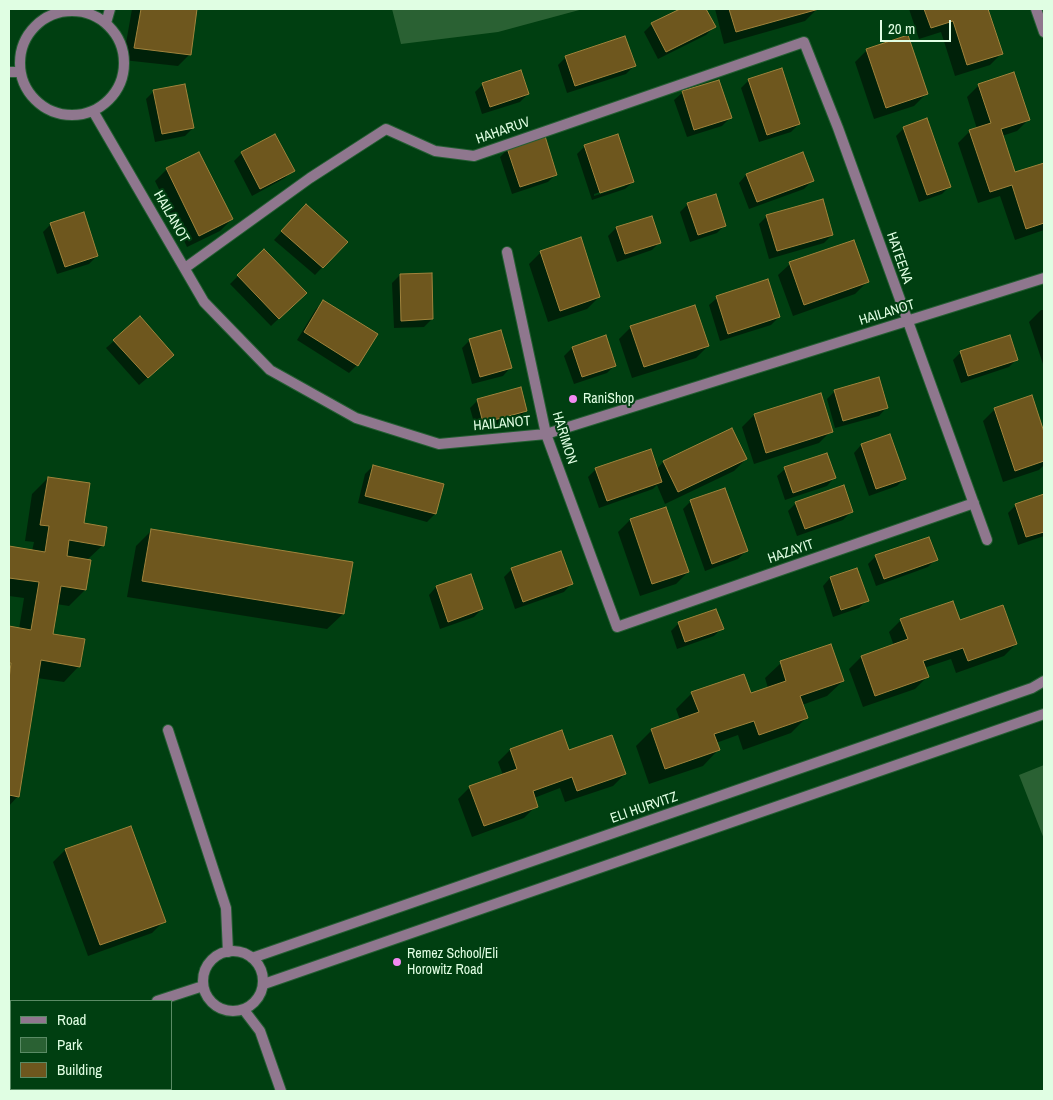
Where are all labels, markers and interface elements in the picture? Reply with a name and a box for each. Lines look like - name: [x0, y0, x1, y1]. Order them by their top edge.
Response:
- scale bar: [883, 10, 954, 42]
- text: 20 m: [888, 18, 915, 39]
- street label: HAHARUV: [474, 114, 532, 148]
- street label: HAILANOT: [149, 188, 193, 246]
- street label: HATEENA: [882, 230, 916, 286]
- street label: HAILANOT: [857, 297, 917, 329]
- place label: RaniShop: [583, 391, 634, 407]
- marker: RaniShop: [567, 393, 579, 405]
- street label: HARIMON: [548, 410, 580, 466]
- street label: HAILANOT: [473, 413, 531, 435]
- street label: HAZAYIT: [766, 536, 816, 568]
- street label: ELI HURVITZ: [608, 789, 680, 827]
- place label: Remez School/Eli Horowitz Road: [407, 946, 498, 979]
- marker: Remez School/Eli Horowitz Road: [391, 956, 403, 968]
- legend: [10, 1000, 172, 1090]
- text: Road: [57, 1009, 86, 1030]
- text: Park: [57, 1034, 82, 1055]
- text: Building: [57, 1059, 102, 1080]

